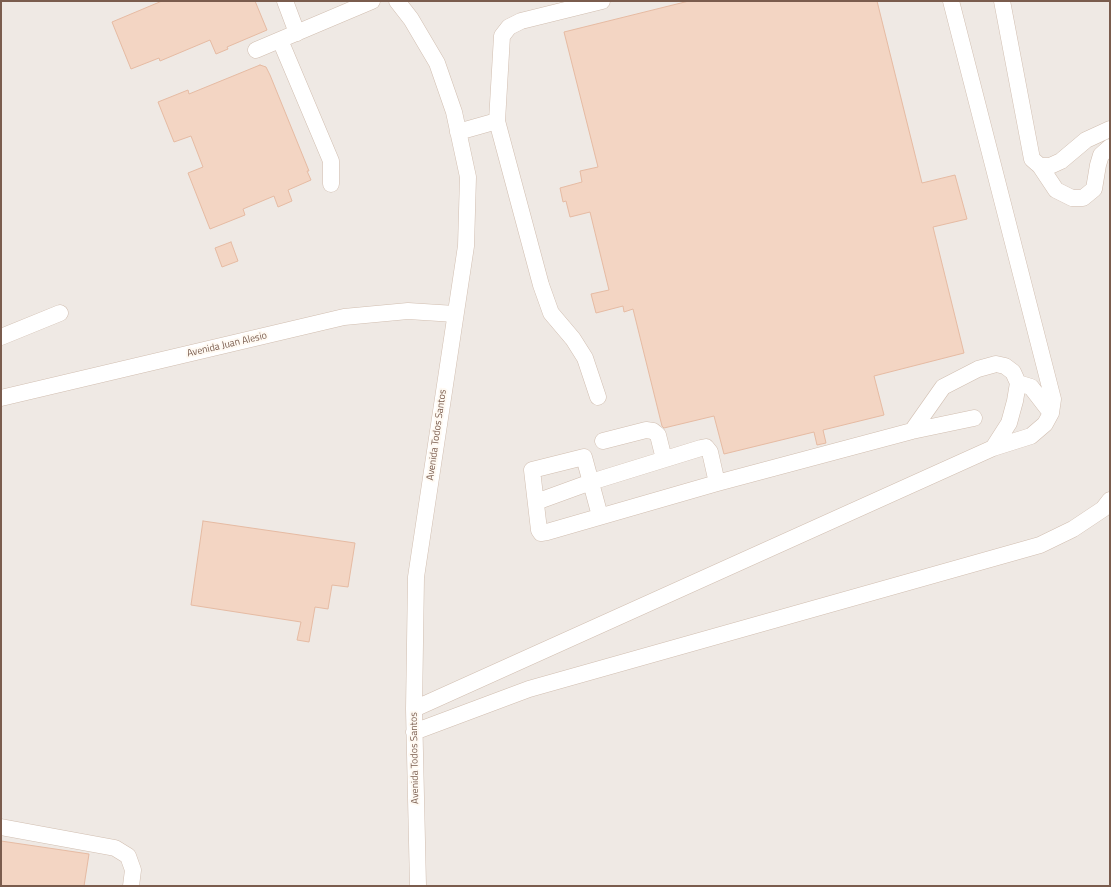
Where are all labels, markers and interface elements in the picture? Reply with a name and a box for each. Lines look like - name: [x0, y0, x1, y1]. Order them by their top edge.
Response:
- street label: Avenida Juan Alesio: [186, 330, 268, 360]
- street label: Avenida Todos Santos: [425, 389, 449, 481]
- street label: Avenida Todos Santos: [408, 712, 422, 804]

